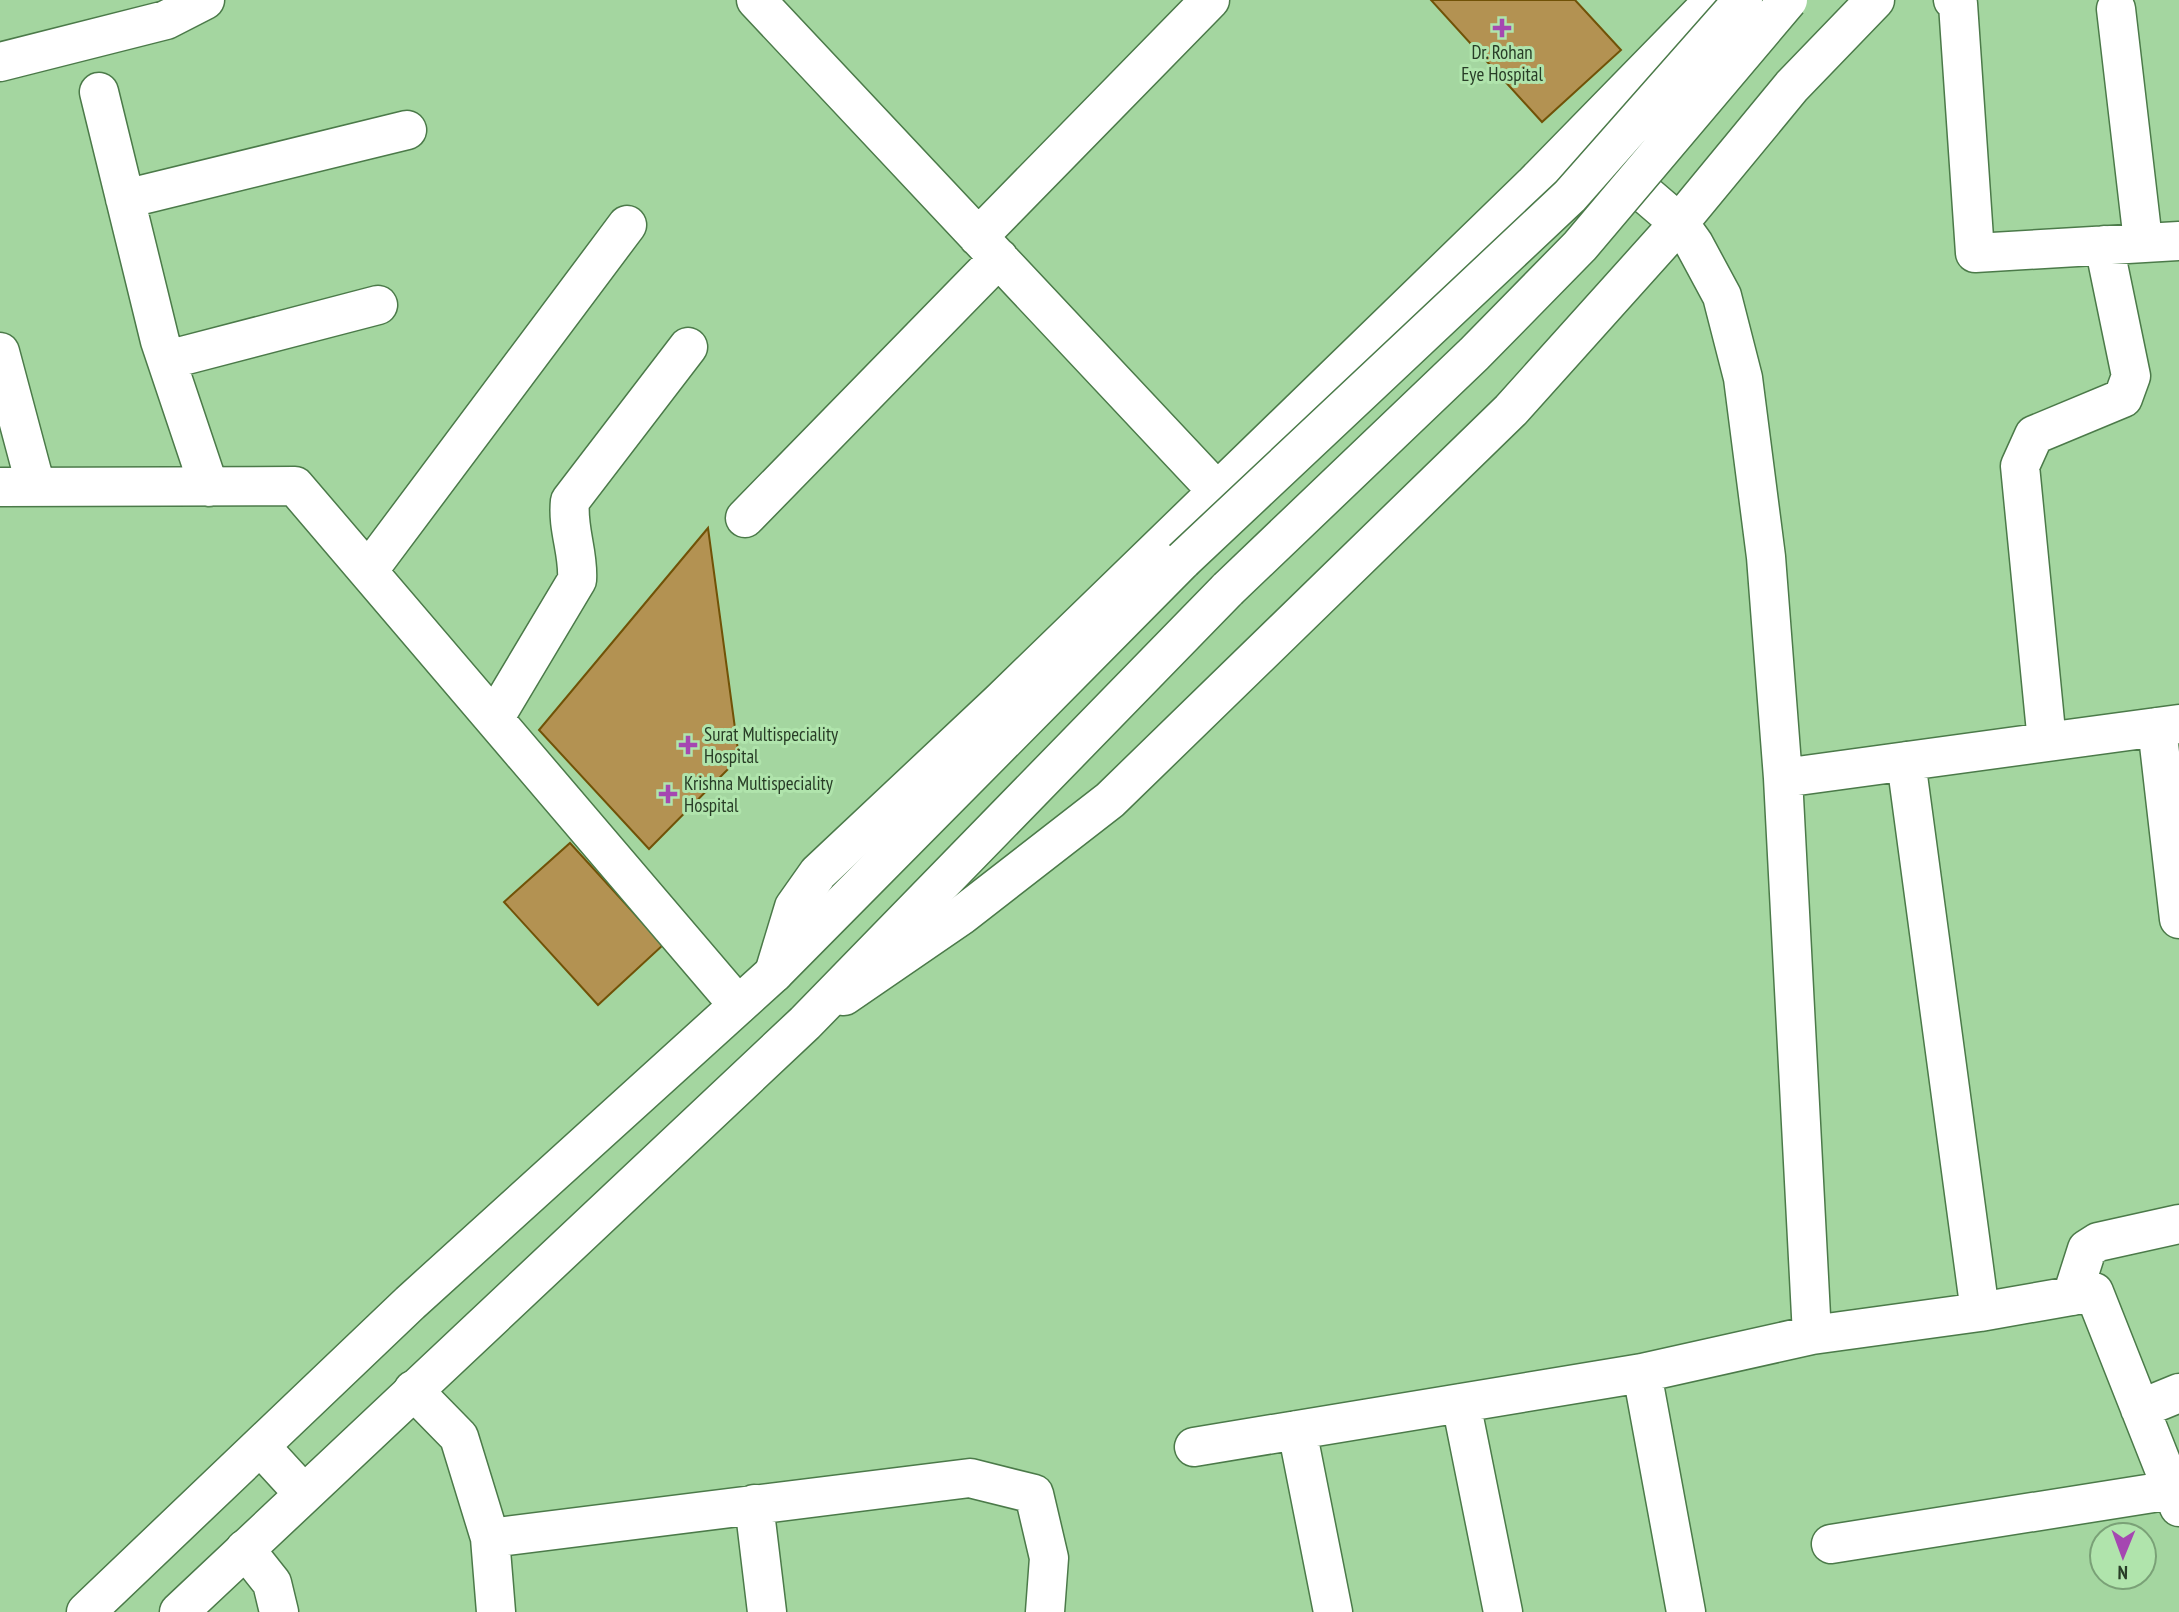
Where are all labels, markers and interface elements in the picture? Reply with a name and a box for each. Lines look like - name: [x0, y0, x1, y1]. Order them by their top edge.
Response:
- marker: Dr. Rohan Eye Hospital: [1492, 18, 1512, 38]
- place label: Dr. Rohan Eye Hospital: [1461, 40, 1543, 86]
- place label: Surat Multispeciality Hospital: [704, 722, 839, 768]
- marker: Surat Multispeciality Hospital: [678, 735, 698, 755]
- place label: Krishna Multispeciality Hospital: [684, 771, 834, 817]
- marker: Krishna Multispeciality Hospital: [658, 784, 678, 804]
- north arrow: [2088, 1521, 2158, 1591]
- text: N: [2117, 1561, 2128, 1585]

